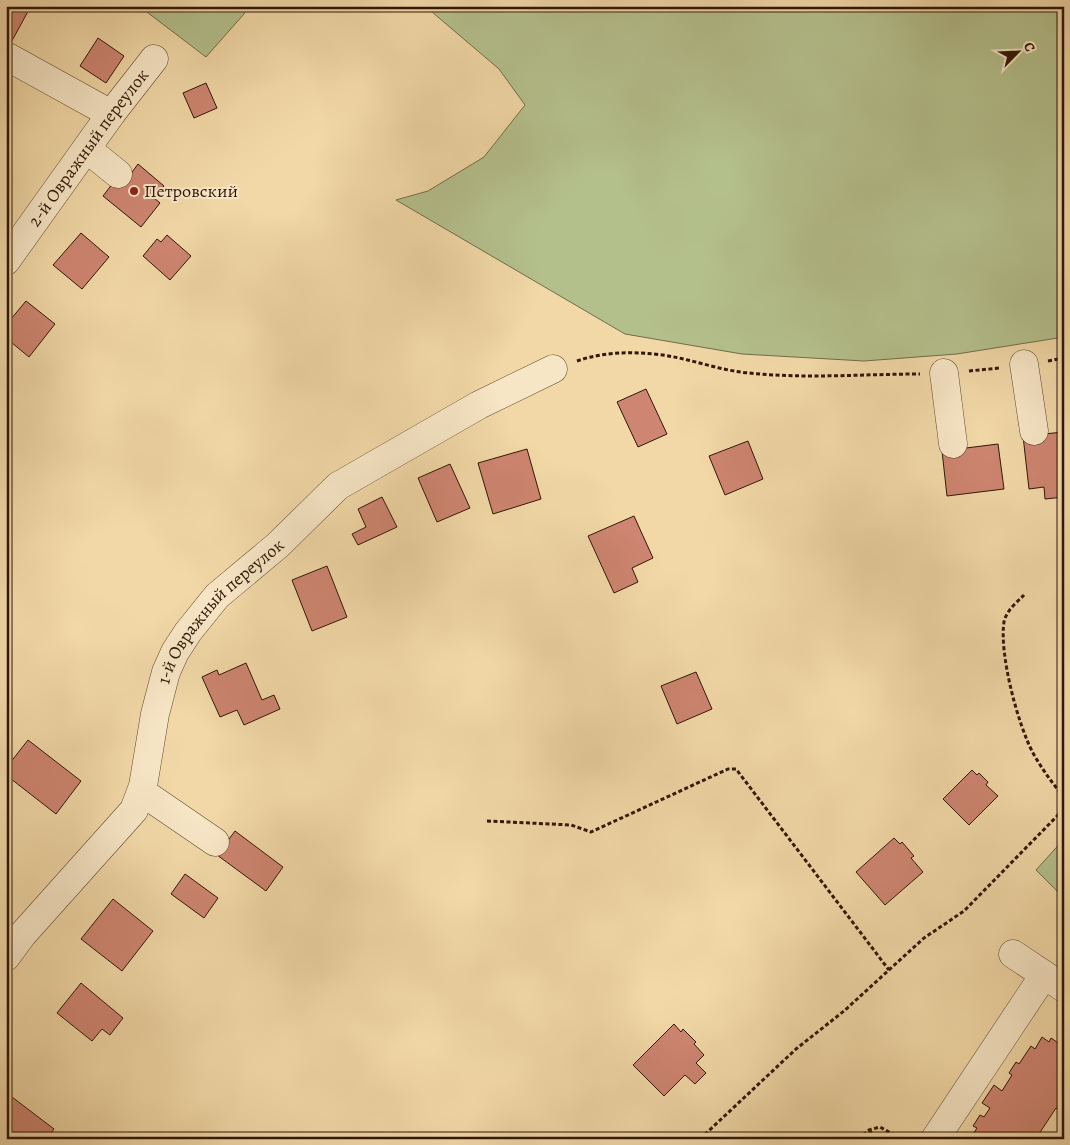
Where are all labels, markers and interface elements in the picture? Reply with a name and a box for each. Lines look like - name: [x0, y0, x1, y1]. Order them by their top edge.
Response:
- north arrow: [992, 28, 1042, 78]
- text: С: [1019, 39, 1040, 55]
- street label: 2-й Овражный переулок: [22, 64, 154, 231]
- place label: Петровский: [144, 179, 238, 203]
- marker: Петровский: [128, 185, 140, 197]
- street label: 1-й Овражный переулок: [151, 533, 289, 687]

